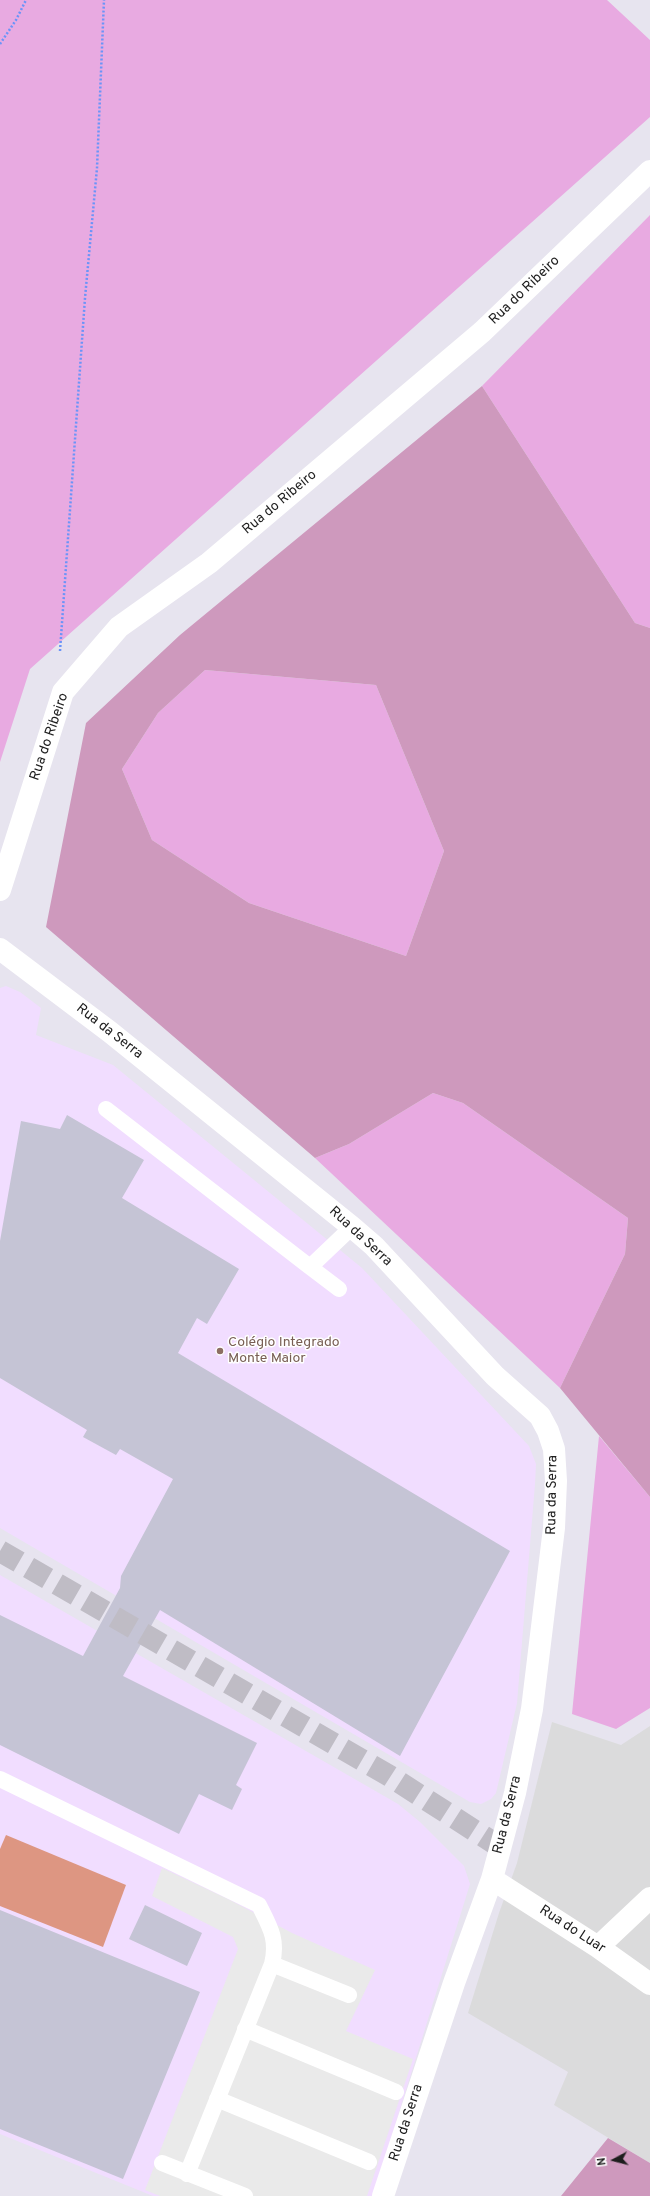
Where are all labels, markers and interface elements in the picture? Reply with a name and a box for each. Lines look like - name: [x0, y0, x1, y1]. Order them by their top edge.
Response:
- street label: Rua do Ribeiro: [486, 253, 564, 329]
- street label: Rua do Ribeiro: [239, 467, 321, 539]
- street label: Rua do Ribeiro: [27, 691, 73, 783]
- street label: Rua da Serra: [72, 1001, 146, 1063]
- street label: Rua da Serra: [325, 1204, 395, 1270]
- place label: Colégio Integrado Monte Maior: [228, 1335, 340, 1368]
- marker: Colégio Integrado Monte Maior: [215, 1346, 225, 1356]
- street label: Rua da Serra: [544, 1455, 562, 1535]
- street label: Rua da Serra: [490, 1774, 526, 1856]
- street label: Rua do Luar: [536, 1902, 608, 1958]
- street label: Rua da Serra: [387, 2082, 427, 2164]
- north arrow: [594, 2140, 634, 2180]
- text: N: [595, 2157, 610, 2166]

